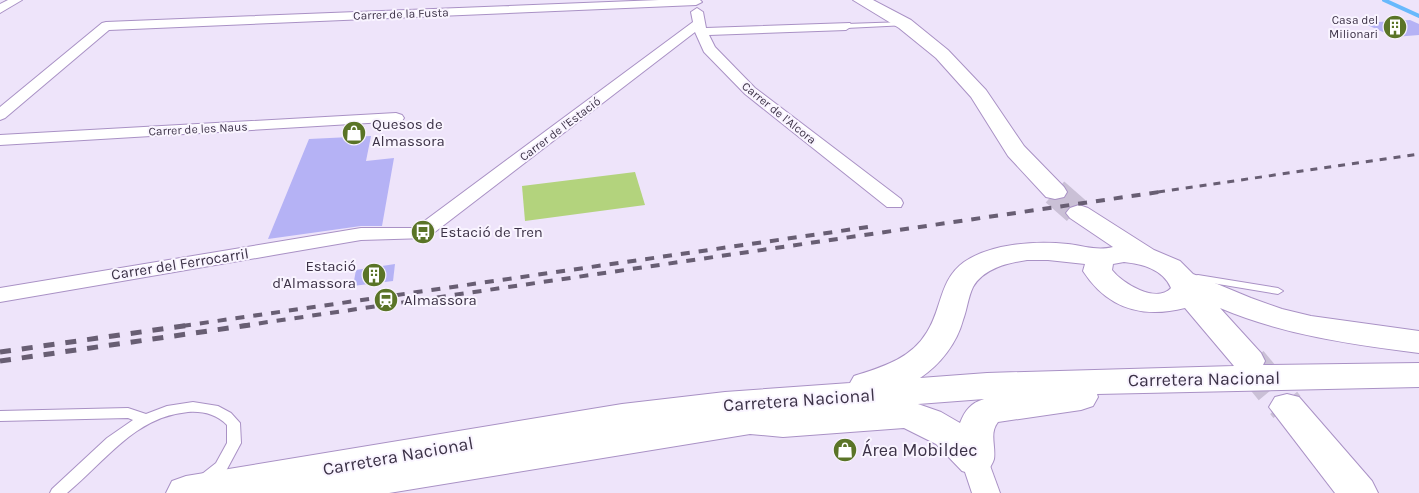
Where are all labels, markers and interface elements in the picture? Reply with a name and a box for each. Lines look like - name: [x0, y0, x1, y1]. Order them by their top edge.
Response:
- street label: Carrer de la Fusta: [353, 5, 449, 23]
- place label: Casa del Milionari: [1329, 13, 1378, 41]
- building icon: Casa del Milionari: [1382, 14, 1408, 40]
- street label: Carrer de l'Alcora: [739, 79, 819, 147]
- street label: Carrer de l'Estació: [517, 94, 603, 164]
- place label: Quesos de Almassora: [372, 115, 445, 150]
- street label: Carrer de les Naus: [148, 119, 248, 139]
- shop icon: Quesos de Almassora: [341, 120, 367, 146]
- bus stop icon: Estació de Tren: [410, 219, 436, 245]
- place label: Estació de Tren: [440, 223, 543, 241]
- street label: Carrer del Ferrocarril: [110, 244, 250, 284]
- place label: Estació d'Almassora: [272, 257, 356, 292]
- building icon: Estació d'Almassora: [361, 262, 387, 288]
- station icon: Almassora: [373, 287, 399, 313]
- place label: Almassora: [404, 291, 477, 309]
- street label: Carretera Nacional: [1128, 367, 1280, 391]
- street label: Carretera Nacional: [722, 384, 876, 416]
- street label: Carretera Nacional: [321, 432, 475, 480]
- shop icon: Área Mobildec: [832, 437, 858, 463]
- place label: Área Mobildec: [862, 438, 978, 461]

